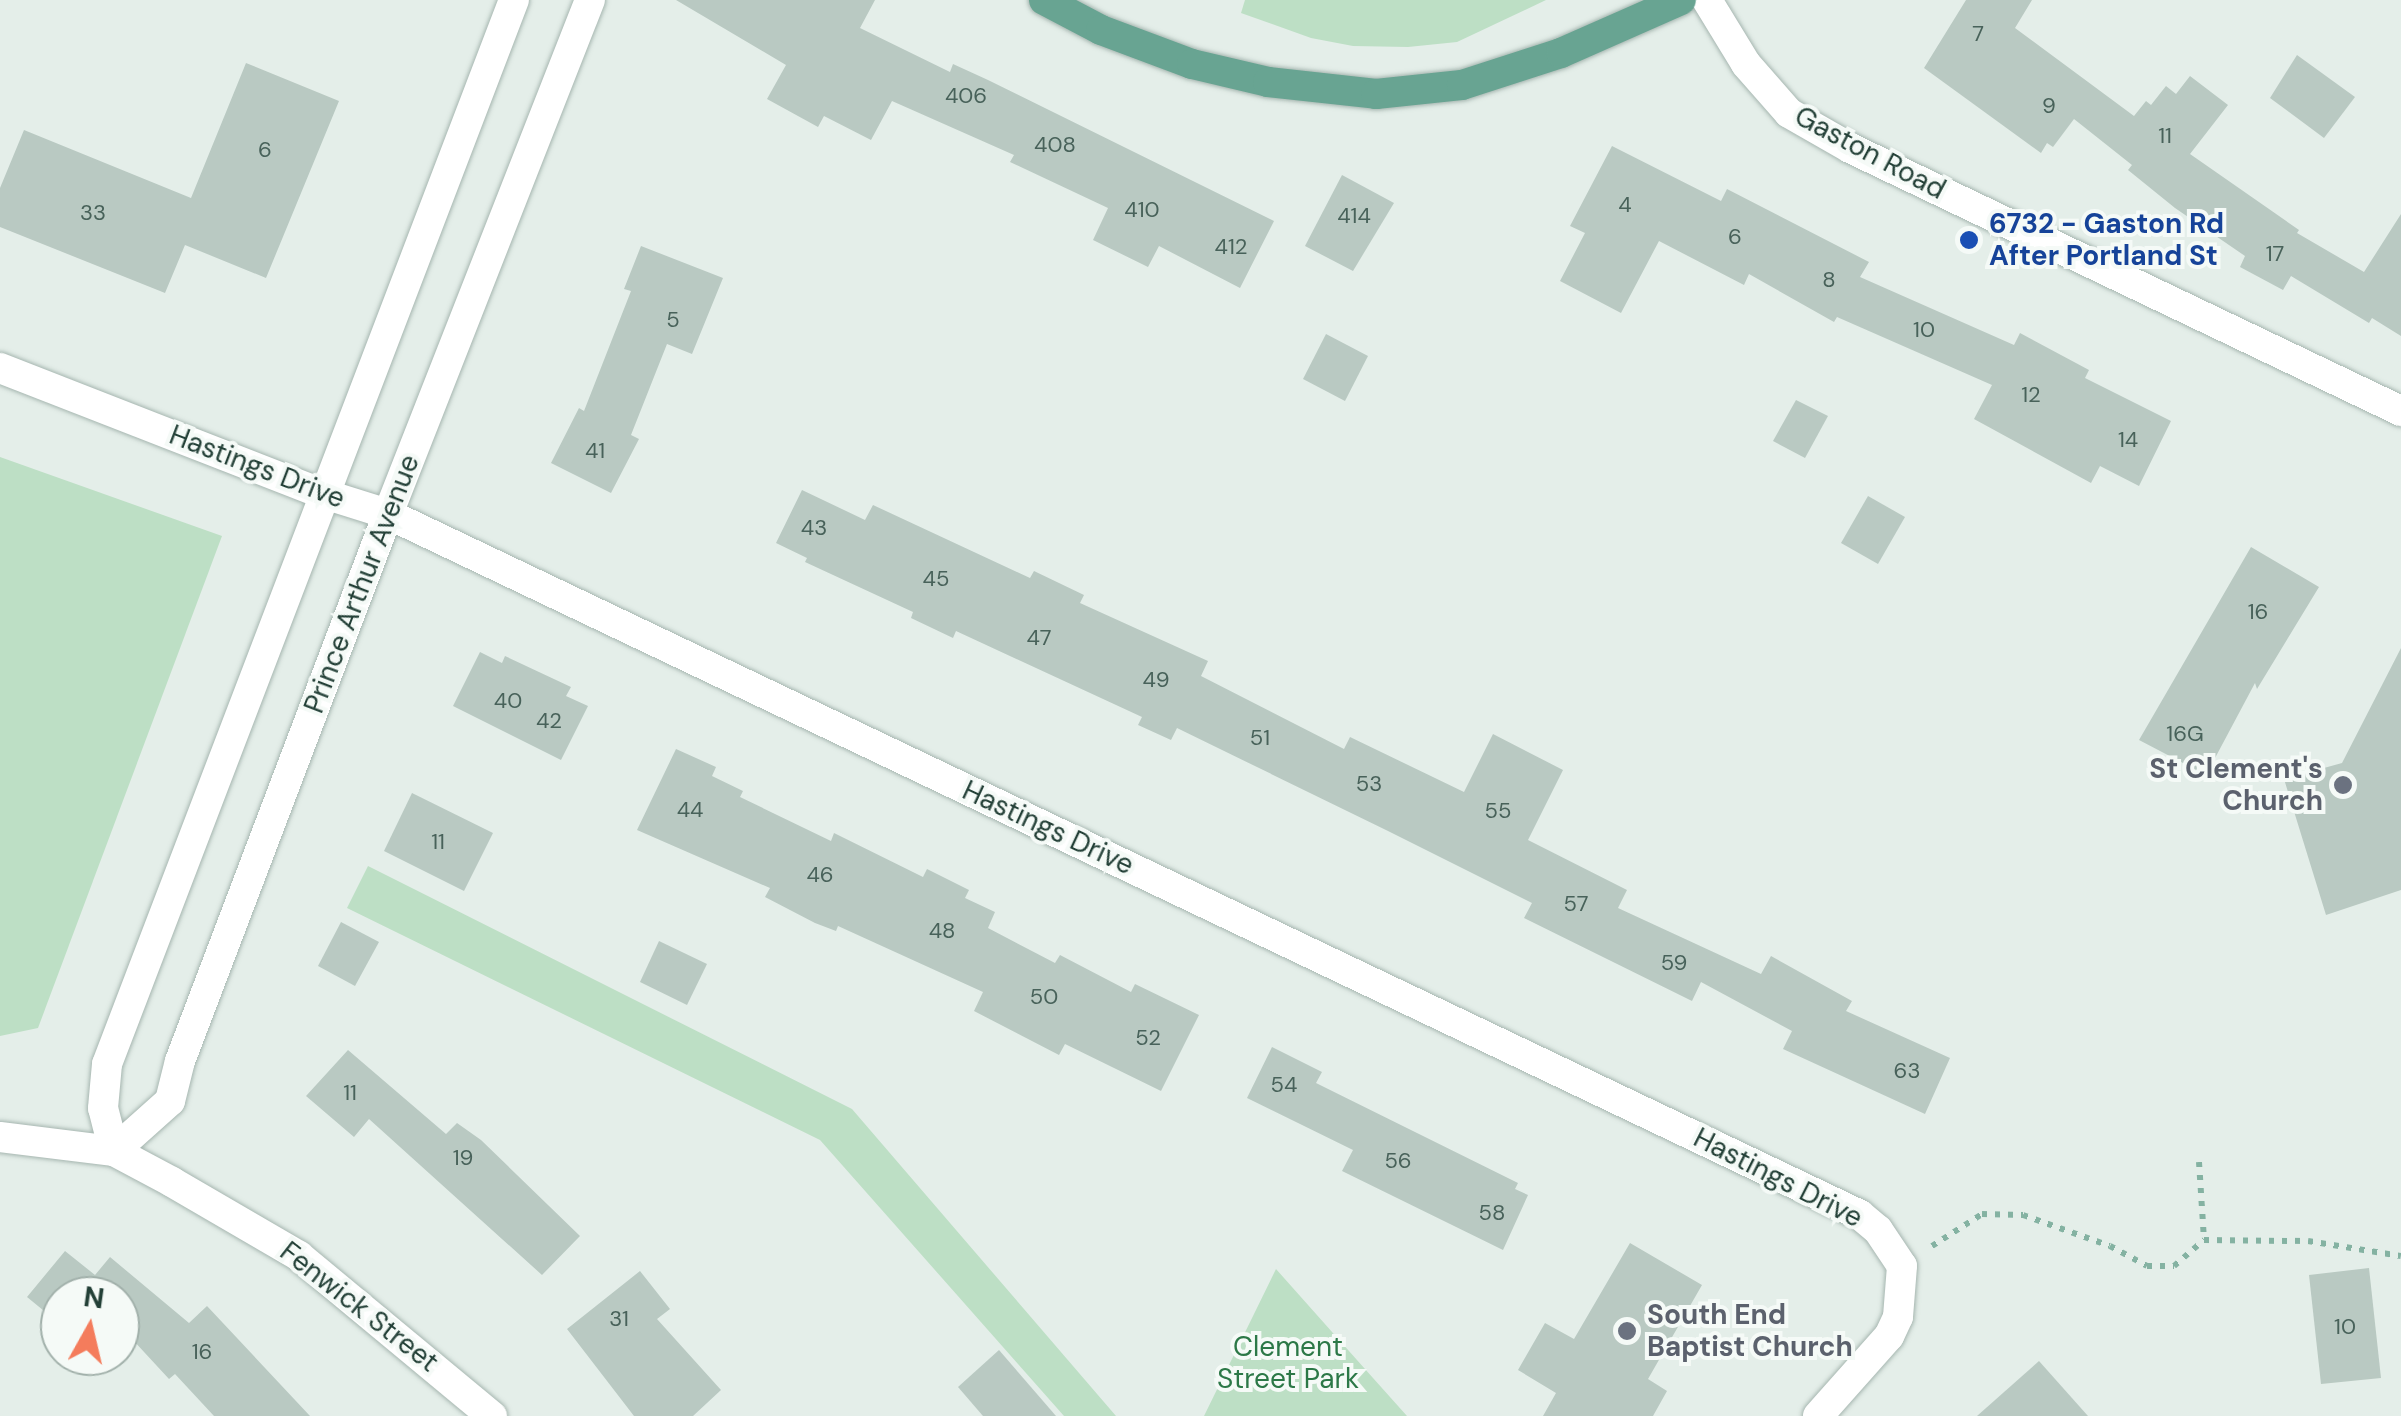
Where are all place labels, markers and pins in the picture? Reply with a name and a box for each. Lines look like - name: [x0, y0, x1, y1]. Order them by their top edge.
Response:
- place label: 6732 - Gaston Rd After Portland St: [1989, 207, 2224, 273]
- marker: 6732 - Gaston Rd After Portland St: [1958, 229, 1980, 251]
- place label: St Clement's Church: [2149, 752, 2323, 818]
- marker: St Clement's Church: [2332, 774, 2354, 796]
- place label: South End Baptist Church: [1647, 1298, 1853, 1364]
- marker: South End Baptist Church: [1616, 1320, 1638, 1342]

